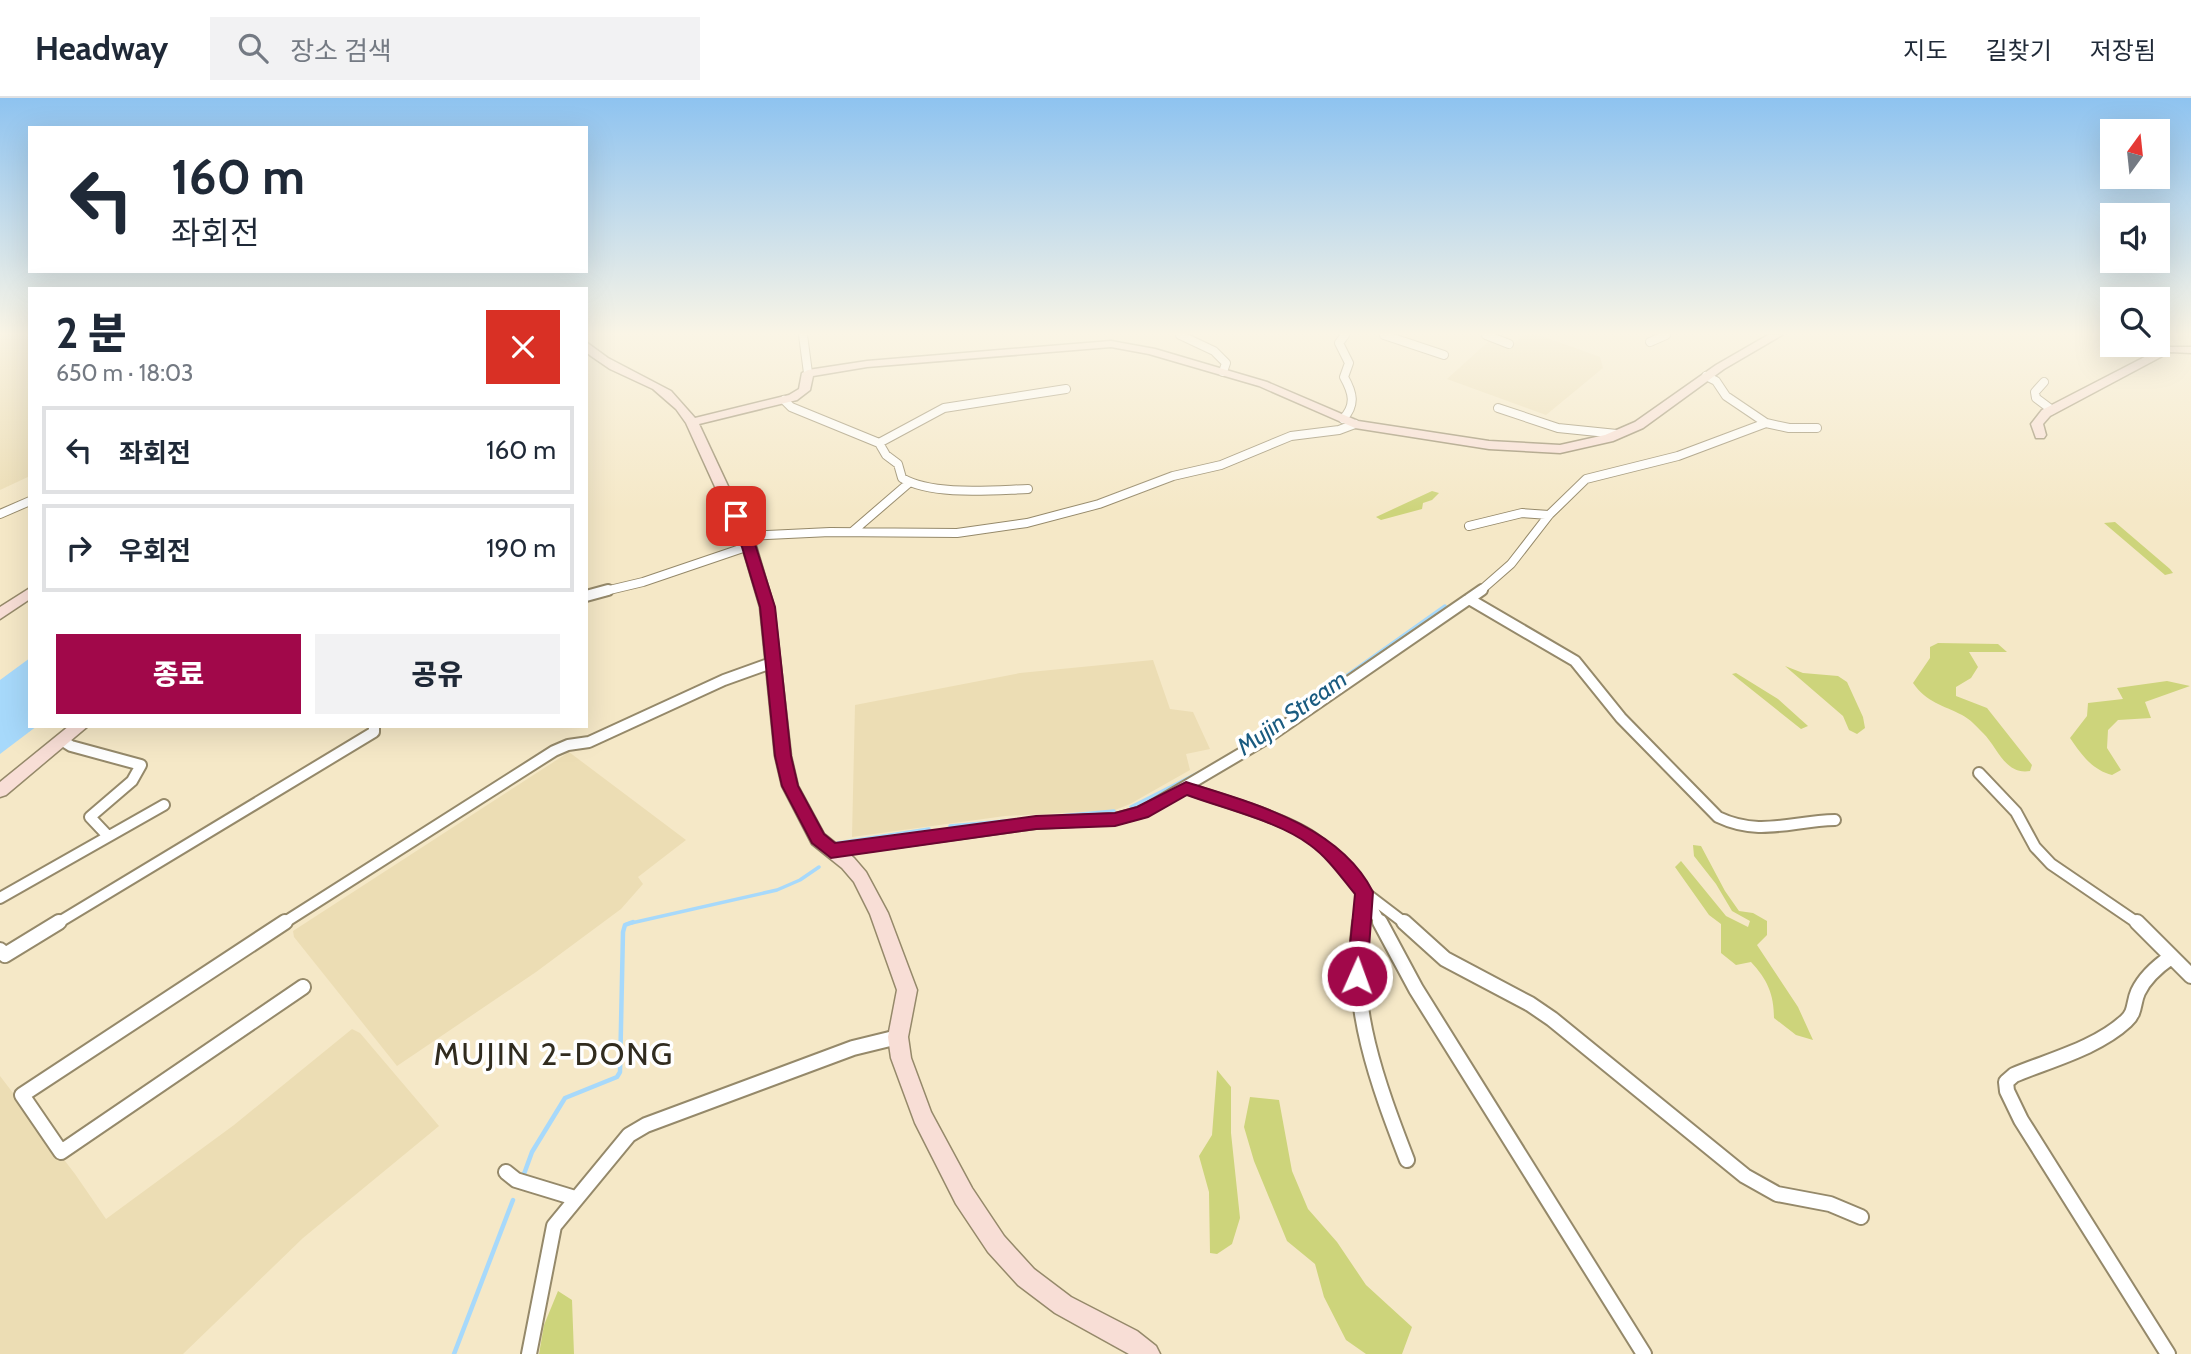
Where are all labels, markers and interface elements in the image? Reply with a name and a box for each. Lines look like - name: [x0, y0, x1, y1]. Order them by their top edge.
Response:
- search box: [210, 17, 700, 80]
- text: Headway: [35, 28, 168, 68]
- icon: search: [234, 29, 272, 67]
- text: 장소 검색: [290, 35, 392, 67]
- text: 지도: [1903, 36, 1948, 65]
- text: 길찾기: [1986, 36, 2052, 65]
- text: 저장됨: [2090, 36, 2156, 65]
- north arrow: [2100, 119, 2170, 189]
- map controls: [2100, 119, 2170, 357]
- text: 160 m: [171, 147, 305, 206]
- icon: left: [56, 154, 147, 245]
- button: sound: [2100, 203, 2170, 273]
- text: 좌회전: [171, 213, 259, 252]
- button: search: [2100, 287, 2170, 357]
- text: 2 분: [56, 307, 126, 359]
- button: close: [486, 310, 560, 384]
- text: 650 m · 18:03: [56, 359, 193, 387]
- icon: left: [60, 431, 98, 469]
- text: 160 m: [486, 434, 556, 466]
- text: 좌회전: [119, 437, 191, 469]
- pin: [706, 486, 766, 546]
- icon: arrive: [717, 497, 755, 535]
- icon: right: [60, 529, 98, 567]
- text: 190 m: [486, 532, 556, 564]
- text: 우회전: [119, 535, 191, 567]
- button: 종료: [56, 634, 301, 714]
- button: 공유: [315, 634, 560, 714]
- water label: Mujin Stream: [1230, 664, 1352, 762]
- position arrow: [1320, 939, 1394, 1013]
- district label: MUJIN 2-DONG: [434, 1034, 674, 1073]

